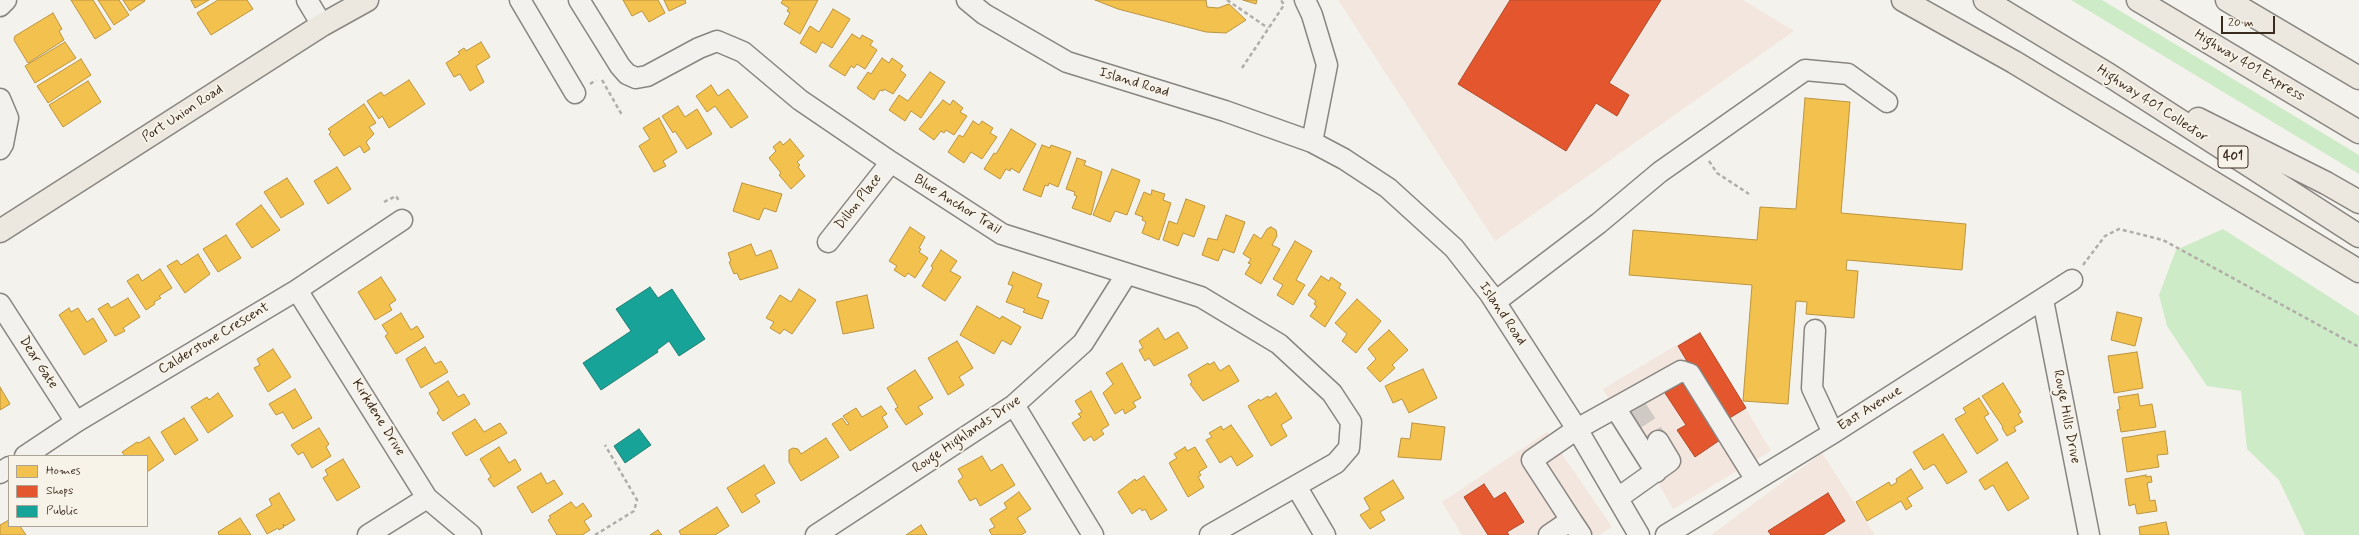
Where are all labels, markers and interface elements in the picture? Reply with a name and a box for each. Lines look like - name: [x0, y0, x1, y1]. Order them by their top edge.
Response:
- scale bar: [2223, 8, 2277, 34]
- text: 20 m: [2228, 15, 2254, 31]
- street label: Highway 401 Express: [2191, 26, 2307, 106]
- street label: Highway 401 Collector: [2093, 62, 2211, 146]
- street label: Island Road: [1097, 64, 1171, 102]
- street label: Port Union Road: [139, 82, 227, 146]
- road number: 401: [2218, 146, 2248, 168]
- street label: Dillon Place: [832, 171, 886, 233]
- street label: Blue Anchor Trail: [910, 171, 1004, 239]
- street label: Island Road: [1475, 279, 1529, 349]
- street label: Calderstone Crescent: [156, 299, 272, 379]
- street label: Dear Gate: [15, 334, 61, 392]
- street label: Rouge Hills Drive: [2049, 369, 2083, 465]
- street label: Kirkdene Drive: [348, 376, 408, 460]
- street label: East Avenue: [1835, 383, 1905, 435]
- street label: Rouge Highlands Drive: [910, 392, 1024, 478]
- legend: [8, 455, 148, 527]
- text: Homes: [46, 463, 81, 479]
- text: Shops: [46, 483, 73, 499]
- text: Public: [46, 503, 78, 519]

